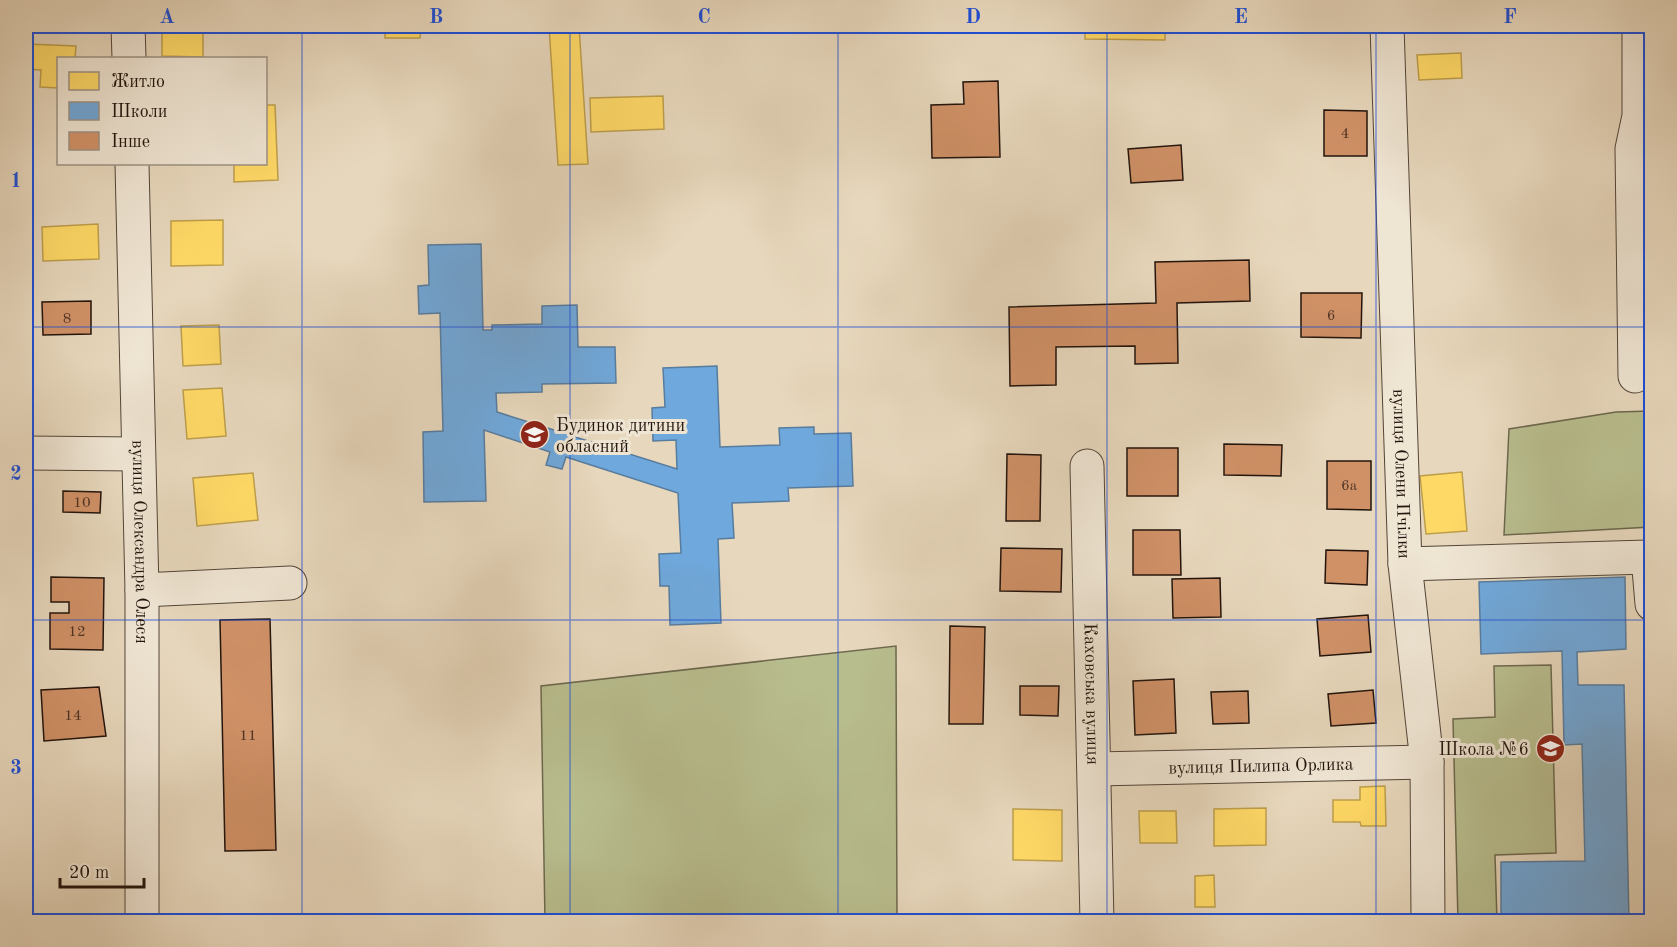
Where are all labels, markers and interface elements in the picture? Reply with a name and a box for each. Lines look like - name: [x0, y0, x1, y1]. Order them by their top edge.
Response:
- text: A: [159, 8, 175, 28]
- text: B: [429, 8, 443, 28]
- text: C: [697, 8, 711, 28]
- text: D: [965, 8, 981, 28]
- text: E: [1234, 8, 1248, 28]
- text: F: [1503, 8, 1517, 28]
- legend: [57, 57, 267, 165]
- text: Житло: [111, 73, 165, 91]
- text: Школи: [111, 103, 168, 121]
- house number: 4: [1341, 127, 1349, 142]
- text: Інше: [111, 133, 150, 151]
- text: 1: [10, 172, 22, 192]
- house number: 6: [1327, 309, 1335, 324]
- house number: 8: [63, 312, 71, 327]
- street label: вулиця Олени Пчілки: [1389, 389, 1413, 559]
- place label: Будинок дитини обласний: [556, 417, 685, 456]
- school or university icon: Будинок дитини обласний: [519, 419, 551, 451]
- street label: вулиця Олександра Олеся: [128, 440, 150, 644]
- text: 2: [10, 465, 22, 485]
- house number: 6а: [1341, 479, 1358, 494]
- house number: 10: [73, 496, 91, 511]
- street label: Каховська вулиця: [1080, 623, 1102, 765]
- house number: 12: [68, 625, 86, 640]
- house number: 14: [64, 709, 82, 724]
- house number: 11: [239, 729, 257, 744]
- school or university icon: Школа №6: [1534, 733, 1566, 765]
- place label: Школа №6: [1439, 741, 1529, 759]
- street label: вулиця Пилипа Орлика: [1168, 756, 1354, 777]
- text: 3: [10, 759, 22, 779]
- scale bar: [60, 851, 144, 889]
- text: 20 m: [69, 864, 109, 882]

